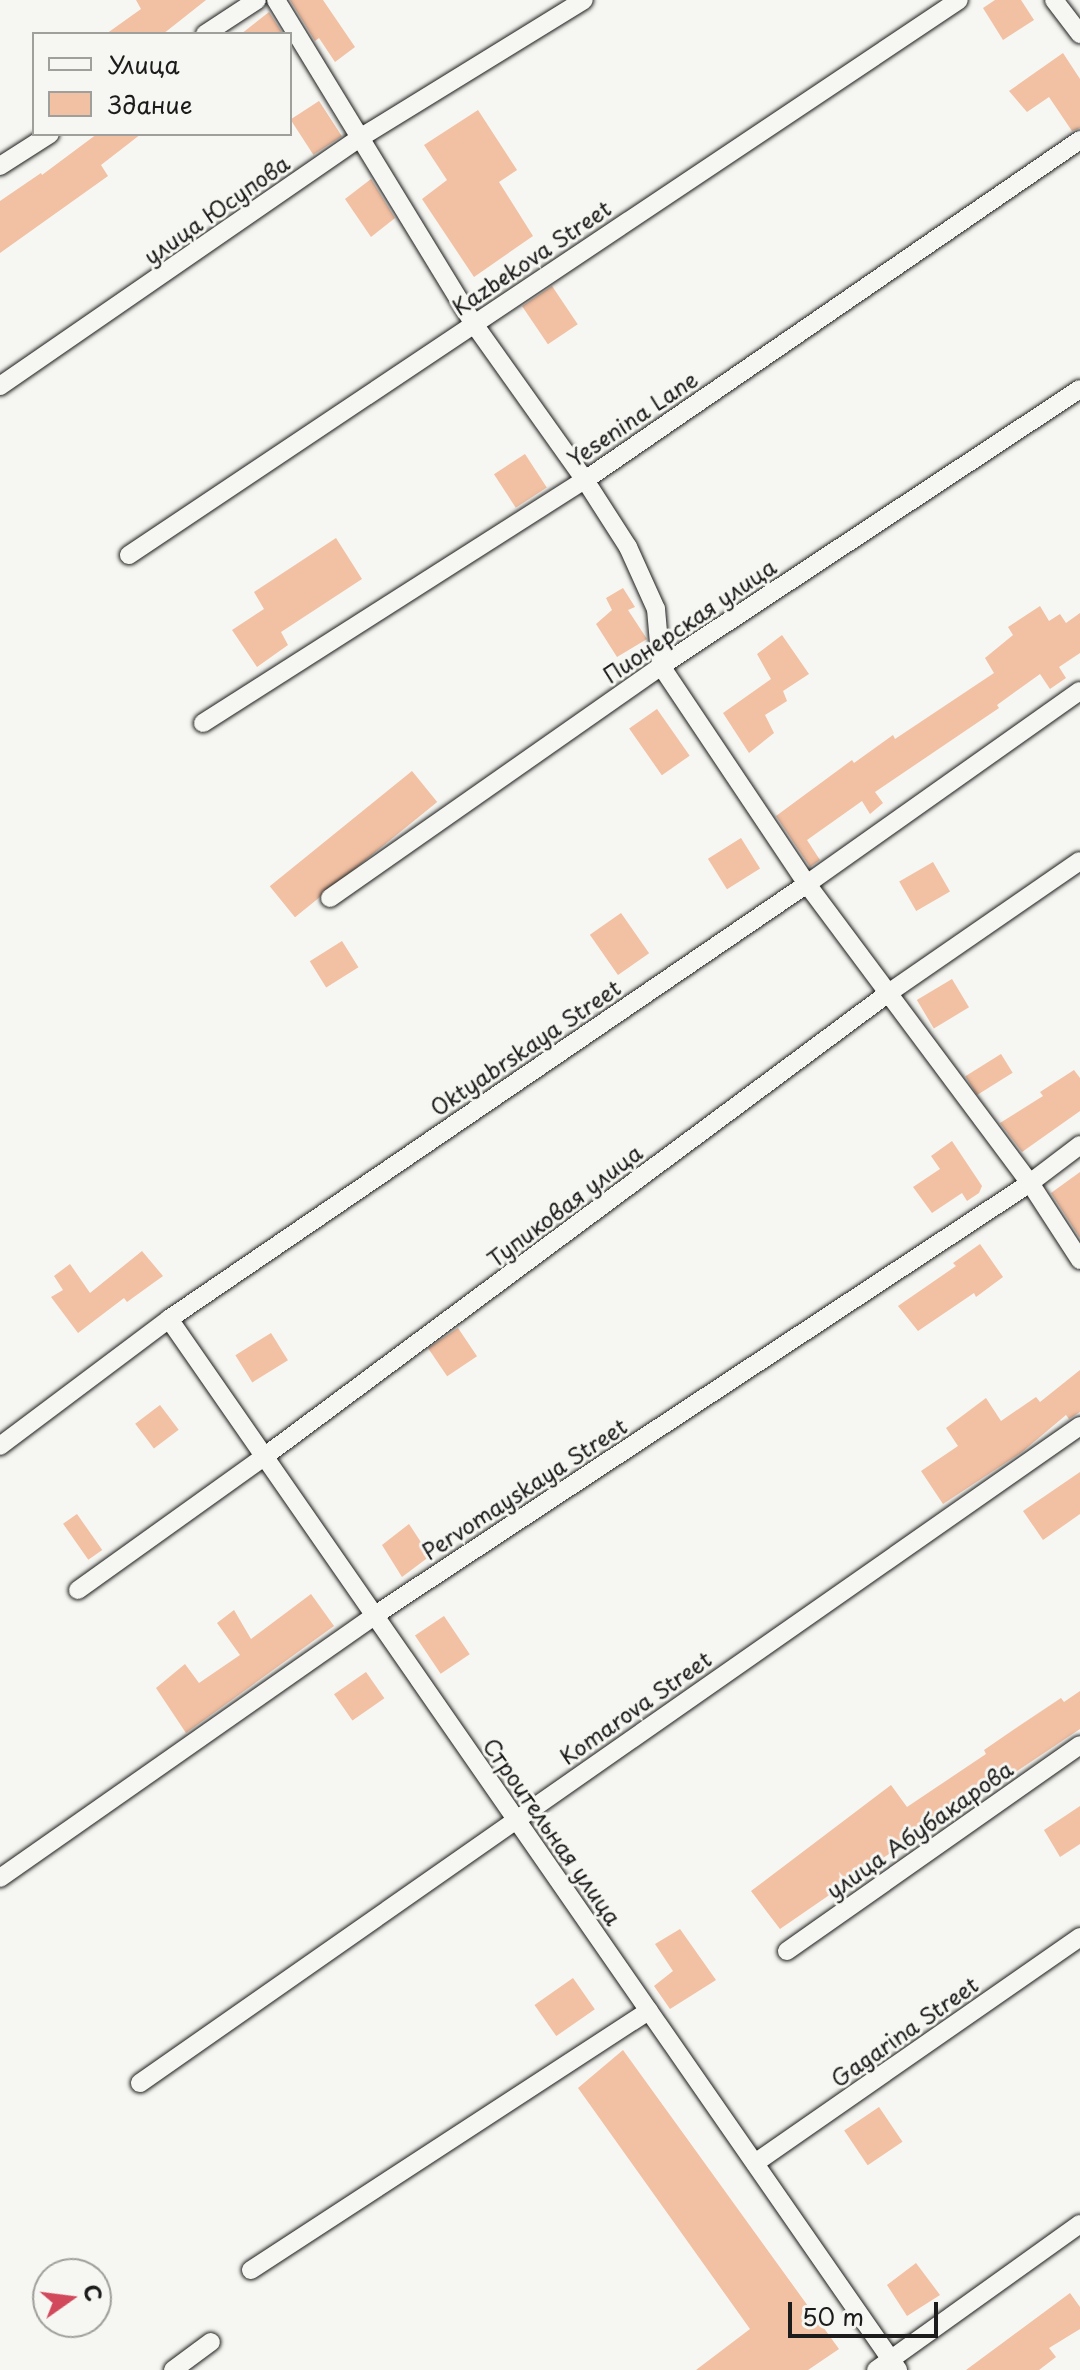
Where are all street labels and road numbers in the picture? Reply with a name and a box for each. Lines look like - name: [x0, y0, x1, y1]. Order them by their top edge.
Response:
- street label: улица Юсупова: [138, 149, 294, 269]
- street label: Kazbekova Street: [447, 194, 615, 320]
- street label: Yesenina Lane: [562, 365, 702, 471]
- street label: Пионерская улица: [597, 552, 781, 688]
- street label: Oktyabrskaya Street: [424, 973, 626, 1121]
- street label: Тупиковая улица: [481, 1138, 647, 1272]
- street label: Pervomayskaya Street: [416, 1412, 632, 1564]
- street label: Komarova Street: [554, 1645, 716, 1769]
- street label: Строительная улица: [478, 1732, 628, 1930]
- street label: улица Абубакарова: [820, 1754, 1018, 1904]
- street label: Gagarina Street: [826, 1971, 982, 2091]

